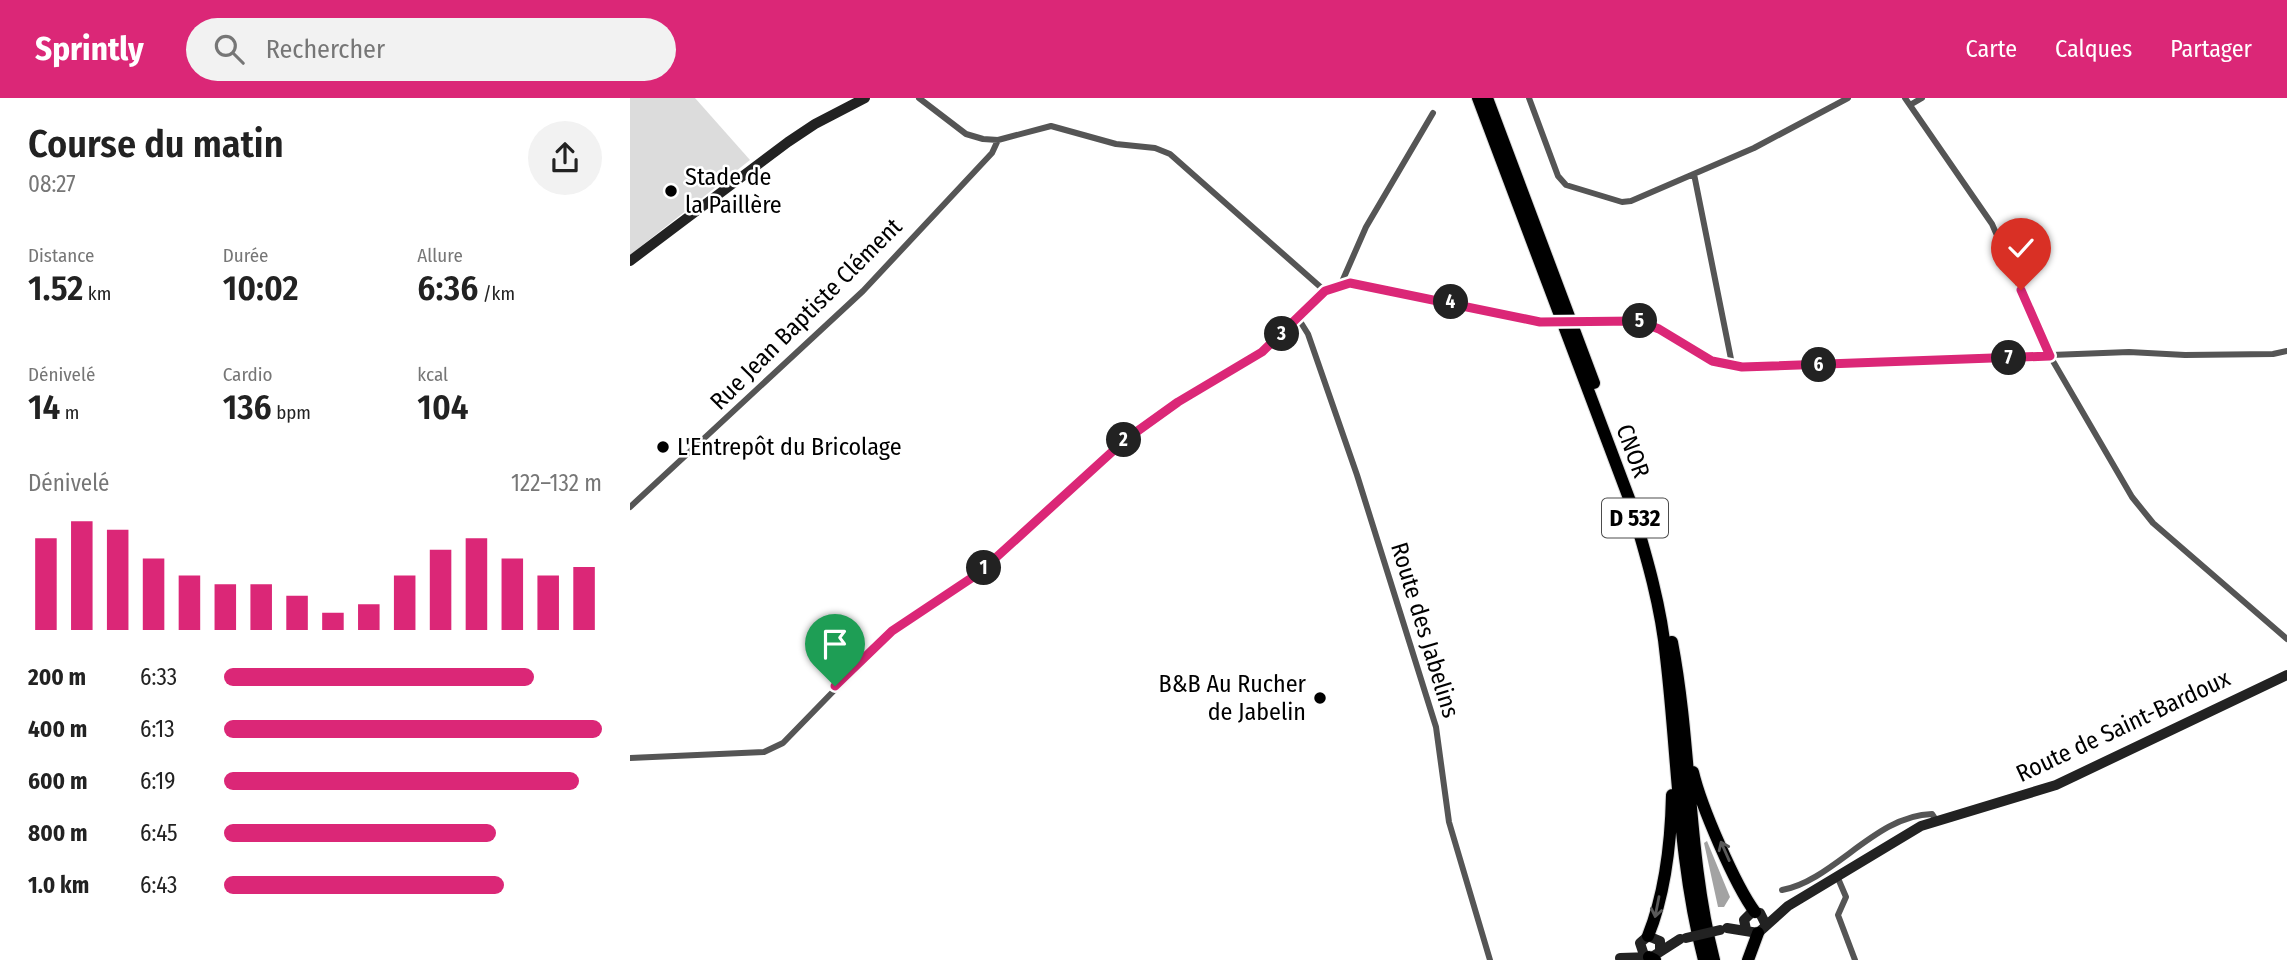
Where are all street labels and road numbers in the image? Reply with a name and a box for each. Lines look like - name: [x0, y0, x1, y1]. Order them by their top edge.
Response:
- street label: Rue Jean Baptiste Clément: [705, 212, 908, 415]
- street label: CNOR: [1610, 420, 1656, 482]
- road number: D 532: [1602, 498, 1668, 538]
- street label: Route des Jabelins: [1385, 539, 1465, 721]
- street label: Route de Saint-Bardoux: [2012, 664, 2235, 788]

